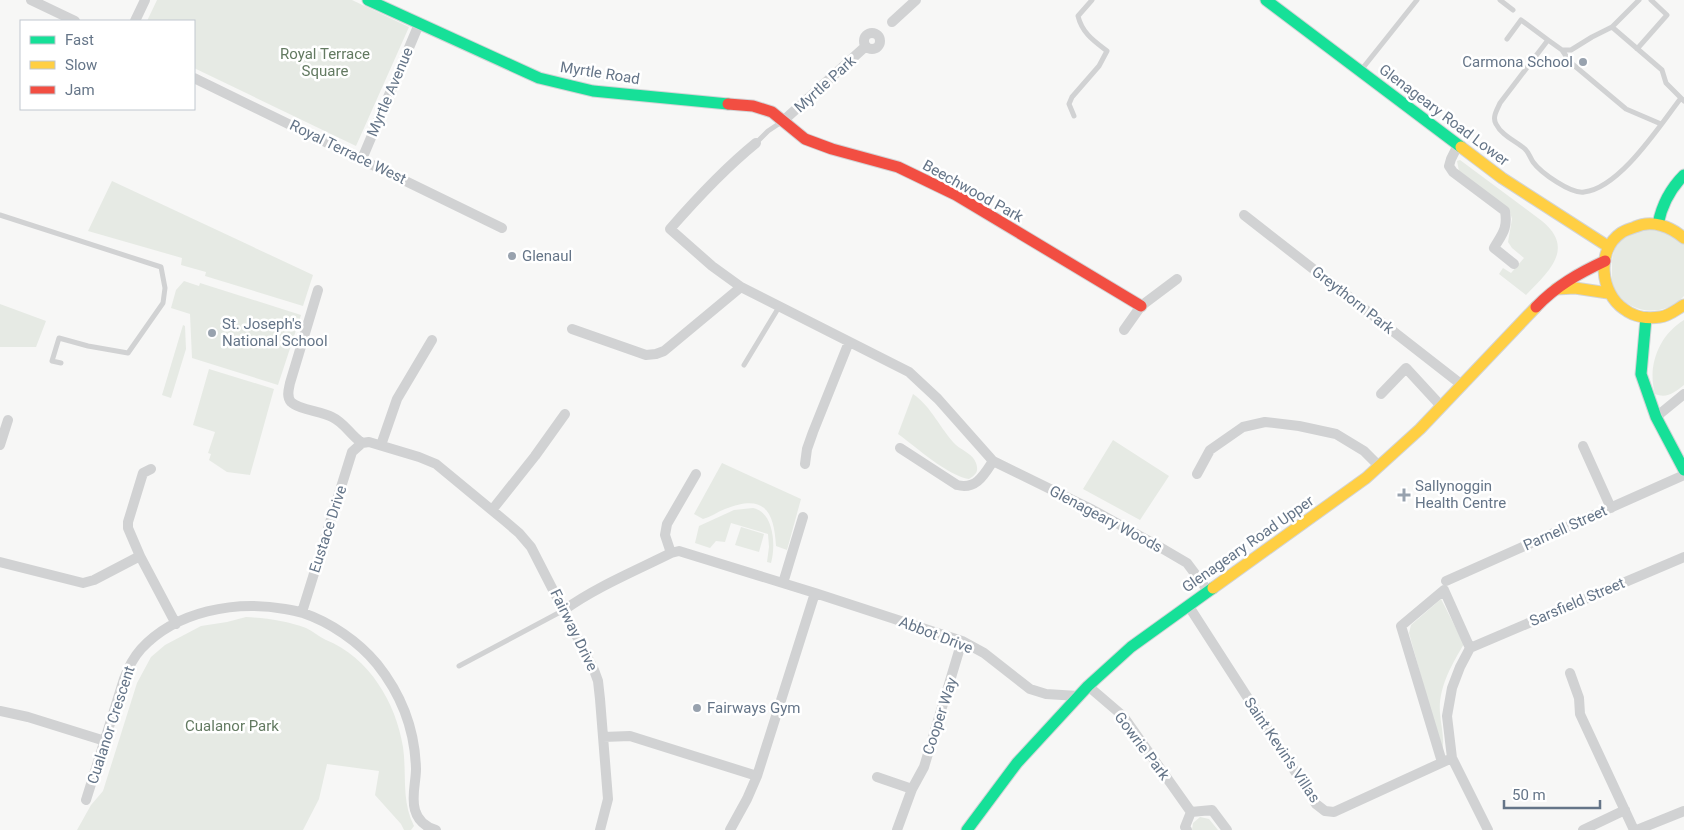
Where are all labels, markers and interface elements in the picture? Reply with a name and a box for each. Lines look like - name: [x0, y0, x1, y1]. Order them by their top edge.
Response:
- legend: [20, 20, 195, 110]
- text: Fast: [65, 31, 94, 49]
- park label: Royal Terrace Square: [280, 45, 370, 80]
- street label: Myrtle Avenue: [363, 45, 417, 139]
- street label: Myrtle Park: [791, 52, 860, 116]
- place label: Carmona School: [1462, 53, 1573, 71]
- text: Slow: [65, 56, 97, 74]
- marker: Carmona School: [1577, 56, 1589, 68]
- street label: Myrtle Road: [559, 58, 641, 88]
- street label: Glenageary Road Lower: [1376, 60, 1512, 170]
- text: Jam: [65, 81, 95, 99]
- street label: Royal Terrace West: [287, 116, 409, 188]
- street label: Beechwood Park: [920, 156, 1027, 226]
- place label: Glenaul: [522, 247, 572, 265]
- marker: Glenaul: [506, 250, 518, 262]
- street label: Greythorn Park: [1308, 262, 1398, 338]
- place label: St. Joseph's National School: [222, 315, 328, 350]
- marker: St. Joseph's National School: [206, 327, 218, 339]
- place label: Sallynoggin Health Centre: [1415, 477, 1506, 512]
- street label: Glenageary Woods: [1046, 482, 1166, 556]
- street label: Eustace Drive: [305, 483, 351, 575]
- marker: Sallynoggin Health Centre: [1397, 488, 1411, 502]
- street label: Glenageary Road Upper: [1179, 492, 1317, 596]
- street label: Parnell Street: [1520, 502, 1610, 554]
- street label: Sarsfield Street: [1527, 574, 1627, 630]
- street label: Fairway Drive: [546, 586, 602, 674]
- street label: Abbot Drive: [897, 613, 975, 657]
- street label: Cualanor Crescent: [83, 664, 139, 786]
- street label: Cooper Way: [919, 675, 961, 757]
- street label: Saint Kevin's Villas: [1240, 694, 1324, 806]
- place label: Fairways Gym: [707, 699, 800, 717]
- marker: Fairways Gym: [691, 702, 703, 714]
- street label: Gowrie Park: [1111, 708, 1174, 784]
- park label: Cualanor Park: [185, 717, 279, 735]
- scale bar: [1504, 778, 1600, 810]
- text: 50 m: [1512, 786, 1546, 804]

